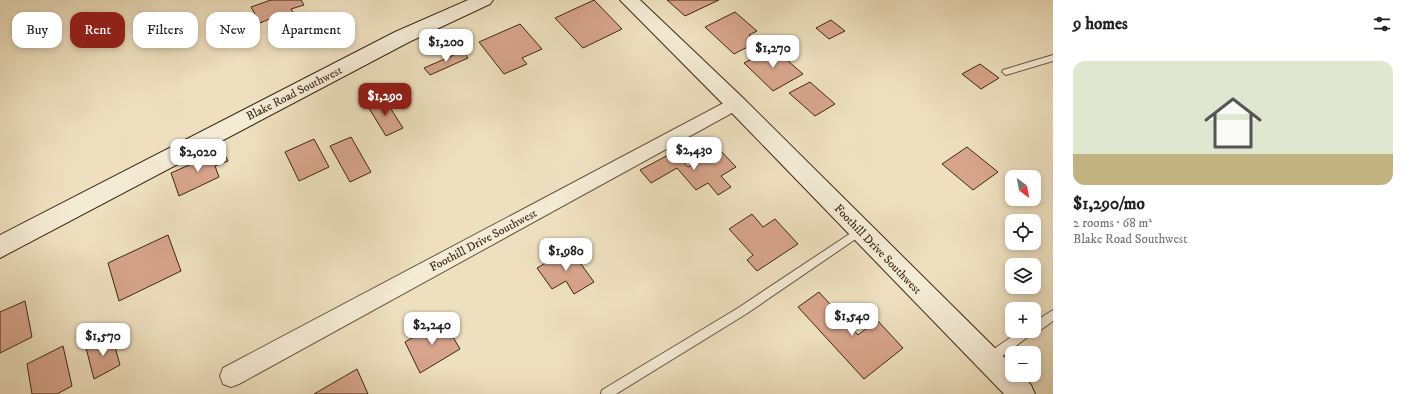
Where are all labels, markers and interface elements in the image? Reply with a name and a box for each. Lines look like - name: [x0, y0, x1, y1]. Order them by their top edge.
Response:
- chip: Buy: [12, 12, 62, 48]
- chip: Rent: [70, 12, 125, 48]
- chip: Filters: [133, 12, 198, 48]
- chip: New: [206, 12, 260, 48]
- chip: Apartment: [268, 12, 355, 48]
- text: 9 homes: [1073, 13, 1128, 35]
- icon: filters: [1371, 13, 1393, 35]
- pin: $1,200: [413, 29, 479, 63]
- text: $1,200: [428, 34, 464, 50]
- pin: $1,270: [740, 35, 806, 69]
- text: $1,270: [755, 40, 791, 56]
- street label: Blake Road Southwest: [244, 63, 345, 124]
- pin: $1,290: [352, 83, 418, 117]
- icon: home: [1197, 87, 1269, 159]
- text: $1,290: [367, 88, 403, 104]
- pin: $2,430: [661, 137, 727, 171]
- pin: $2,020: [165, 139, 231, 173]
- text: $2,430: [676, 142, 712, 158]
- text: $2,020: [179, 144, 217, 160]
- north arrow: [1005, 170, 1041, 206]
- map controls: [1005, 170, 1041, 382]
- text: $1,290/mo: [1073, 193, 1145, 215]
- street label: Foothill Drive Southwest: [831, 201, 925, 298]
- street label: Foothill Drive Southwest: [427, 206, 540, 275]
- button: locate: [1005, 214, 1041, 250]
- text: 2 rooms · 68 m²: [1073, 215, 1152, 231]
- text: Blake Road Southwest: [1073, 231, 1187, 247]
- pin: $1,980: [533, 238, 599, 272]
- text: $1,980: [548, 243, 584, 259]
- button: layers: [1005, 258, 1041, 294]
- button: +: [1005, 302, 1041, 338]
- pin: $1,540: [819, 303, 885, 337]
- text: $1,540: [834, 308, 870, 324]
- pin: $2,240: [399, 312, 465, 346]
- text: $2,240: [413, 317, 451, 333]
- pin: $1,570: [70, 323, 136, 357]
- text: $1,570: [85, 328, 121, 344]
- button: −: [1005, 346, 1041, 382]

